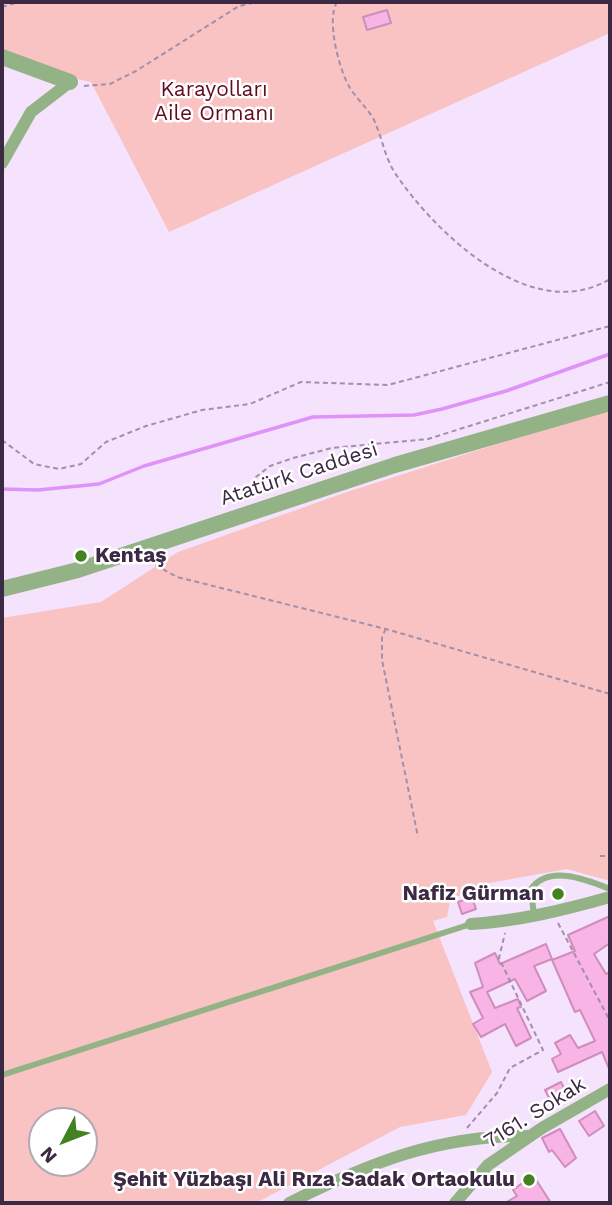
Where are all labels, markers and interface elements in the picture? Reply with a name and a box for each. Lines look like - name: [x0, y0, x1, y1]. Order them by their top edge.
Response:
- park label: Karayolları Aile Ormanı: [154, 77, 274, 127]
- street label: Atatürk Caddesi: [217, 437, 381, 511]
- place label: Kentaş: [95, 543, 167, 569]
- marker: Kentaş: [73, 548, 89, 564]
- place label: Nafiz Gürman: [403, 881, 544, 907]
- marker: Nafiz Gürman: [550, 886, 566, 902]
- street label: 7161. Sokak: [479, 1072, 591, 1154]
- north arrow: [28, 1107, 98, 1177]
- text: N: [35, 1142, 62, 1168]
- place label: Şehit Yüzbaşı Ali Rıza Sadak Ortaokulu: [113, 1167, 515, 1193]
- marker: Şehit Yüzbaşı Ali Rıza Sadak Ortaokulu: [521, 1172, 537, 1188]

